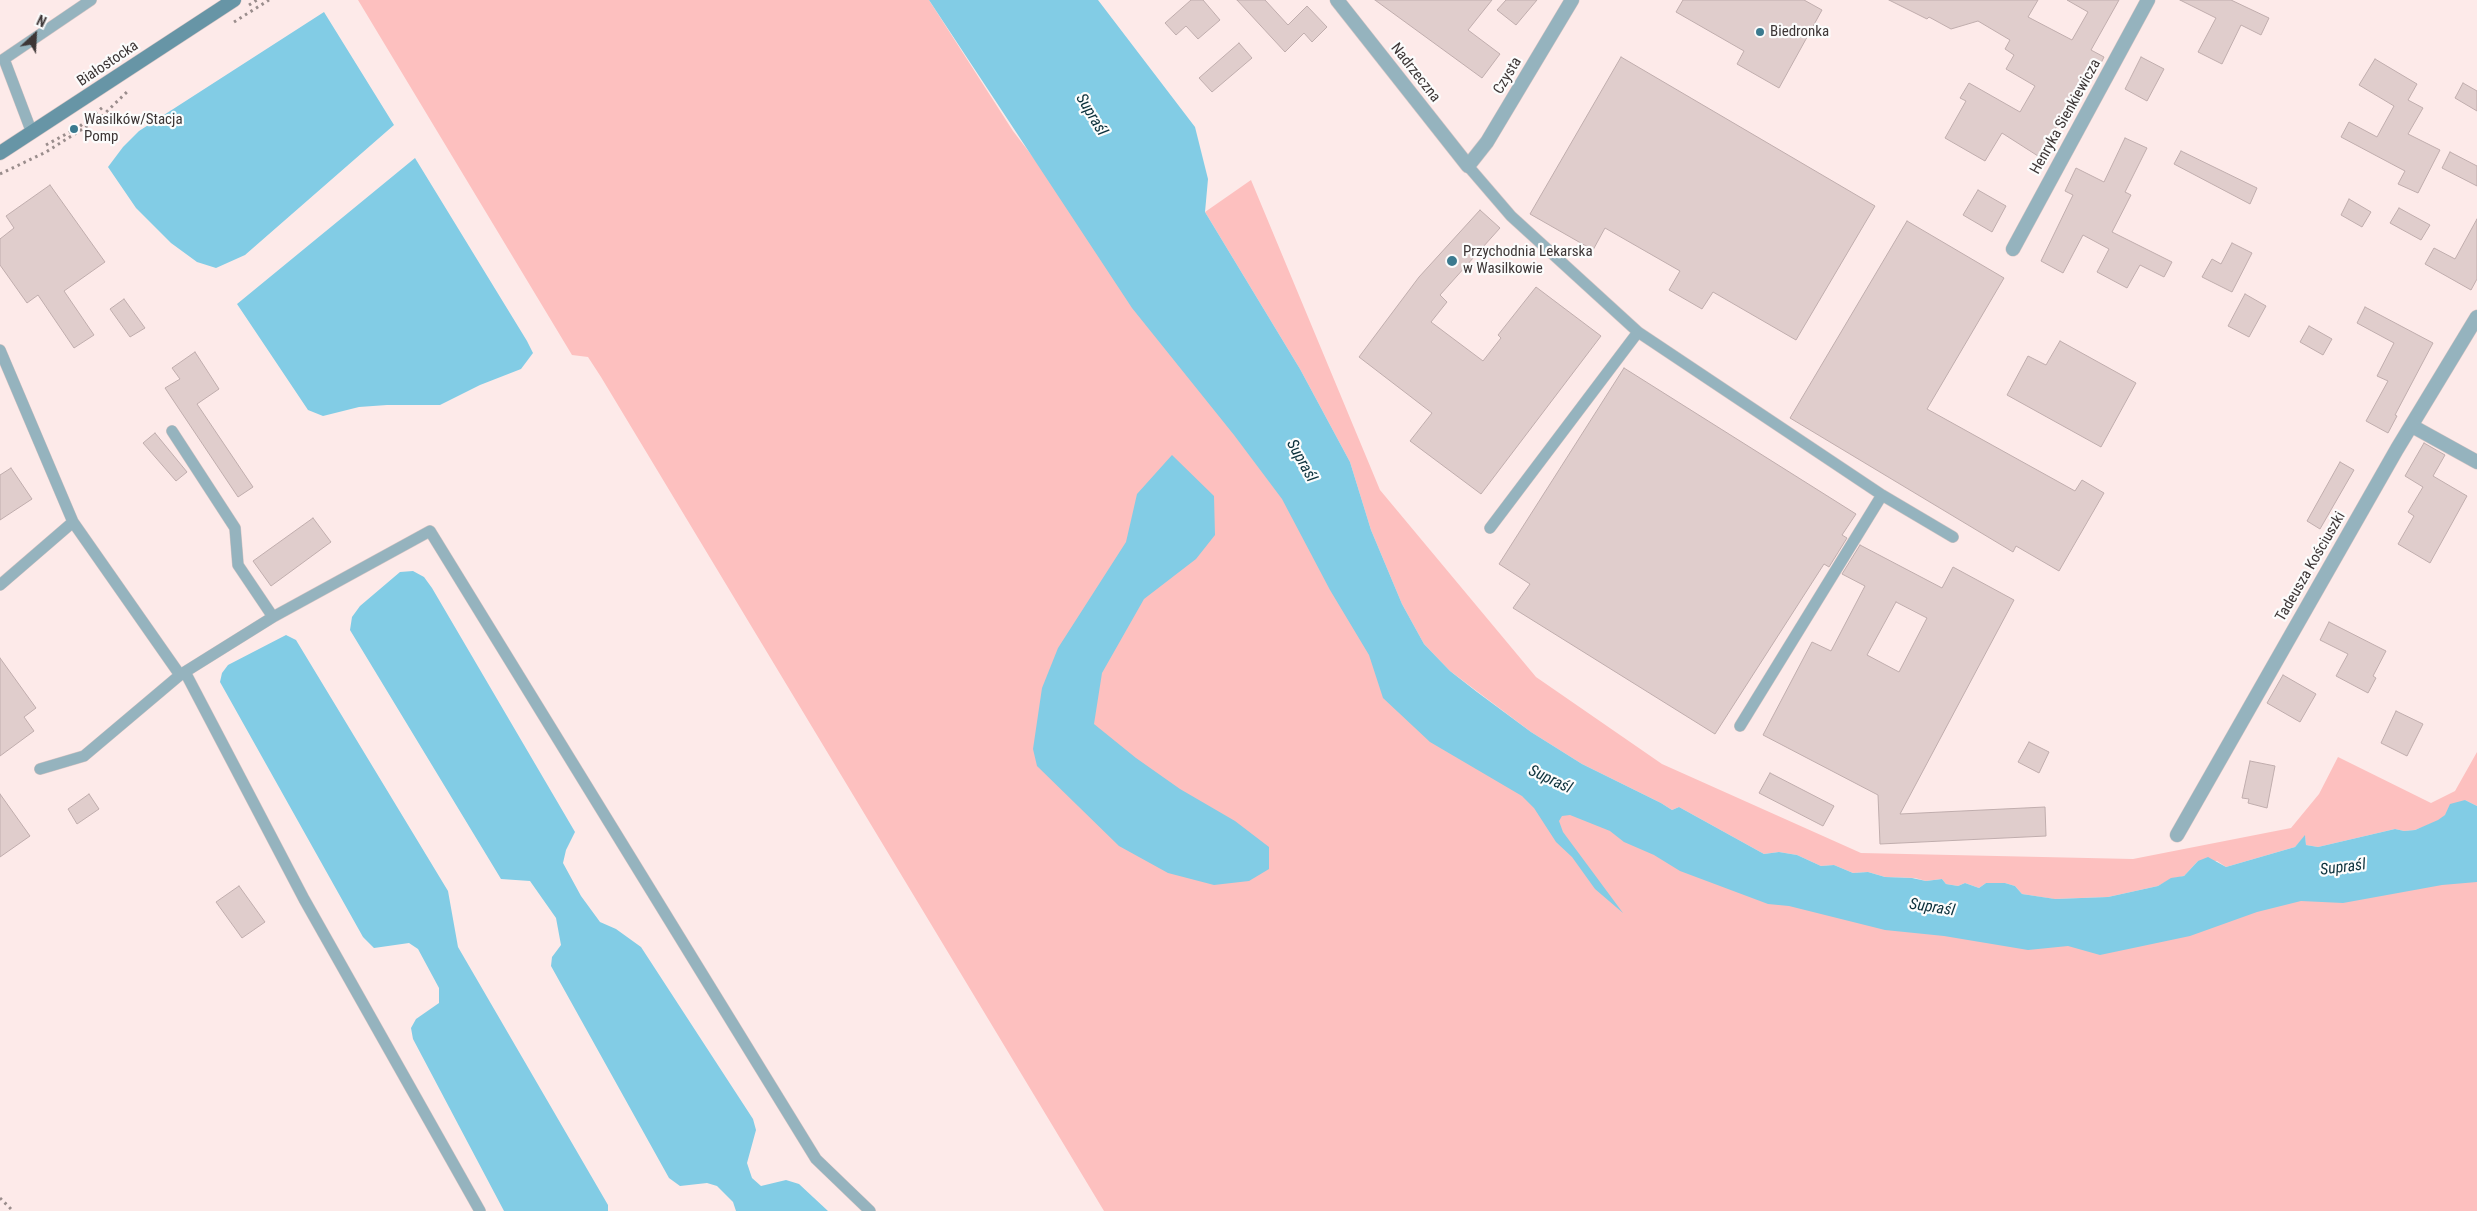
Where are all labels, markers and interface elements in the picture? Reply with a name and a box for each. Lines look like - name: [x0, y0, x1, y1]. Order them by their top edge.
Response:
- north arrow: [10, 10, 60, 60]
- text: N: [34, 12, 49, 30]
- place label: Biedronka: [1770, 23, 1829, 41]
- marker: Biedronka: [1754, 26, 1766, 38]
- street label: Białostocka: [74, 37, 142, 91]
- street label: Nadrzeczna: [1386, 40, 1444, 106]
- street label: Czysta: [1490, 54, 1526, 98]
- street label: Henryka Sienkiewicza: [2027, 56, 2105, 178]
- water label: Supraśl: [1071, 90, 1111, 140]
- place label: Wasilków/Stacja Pomp: [84, 111, 183, 146]
- marker: Wasilków/Stacja Pomp: [68, 123, 80, 135]
- place label: Przychodnia Lekarska w Wasilkowie: [1463, 243, 1593, 278]
- marker: Przychodnia Lekarska w Wasilkowie: [1445, 254, 1459, 268]
- water label: Supraśl: [1282, 436, 1320, 486]
- street label: Tadeusza Kościuszki: [2272, 509, 2350, 625]
- water label: Supraśl: [1525, 762, 1575, 798]
- water label: Supraśl: [2319, 856, 2367, 880]
- water label: Supraśl: [1908, 895, 1956, 921]

